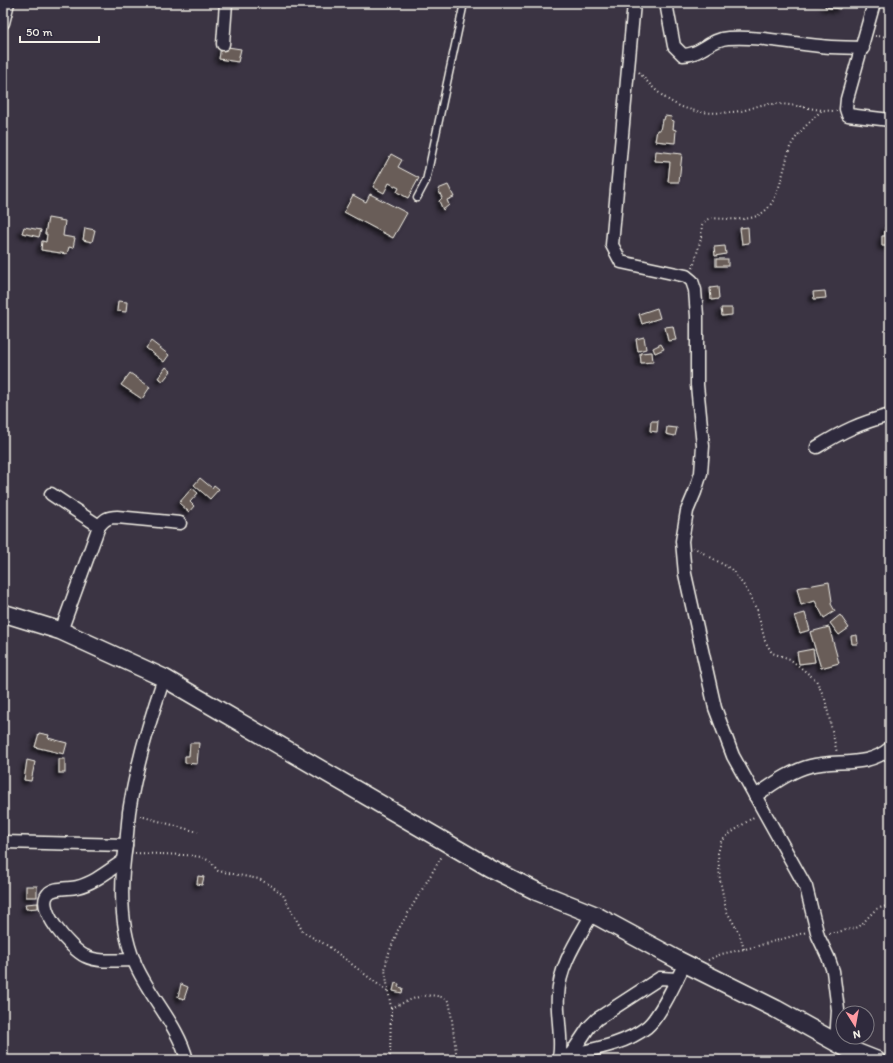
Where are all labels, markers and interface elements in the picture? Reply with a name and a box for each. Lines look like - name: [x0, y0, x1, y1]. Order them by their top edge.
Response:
- scale bar: [20, 18, 99, 44]
- text: 50 m: [26, 25, 52, 39]
- north arrow: [835, 1005, 875, 1045]
- text: N: [852, 1027, 862, 1041]

